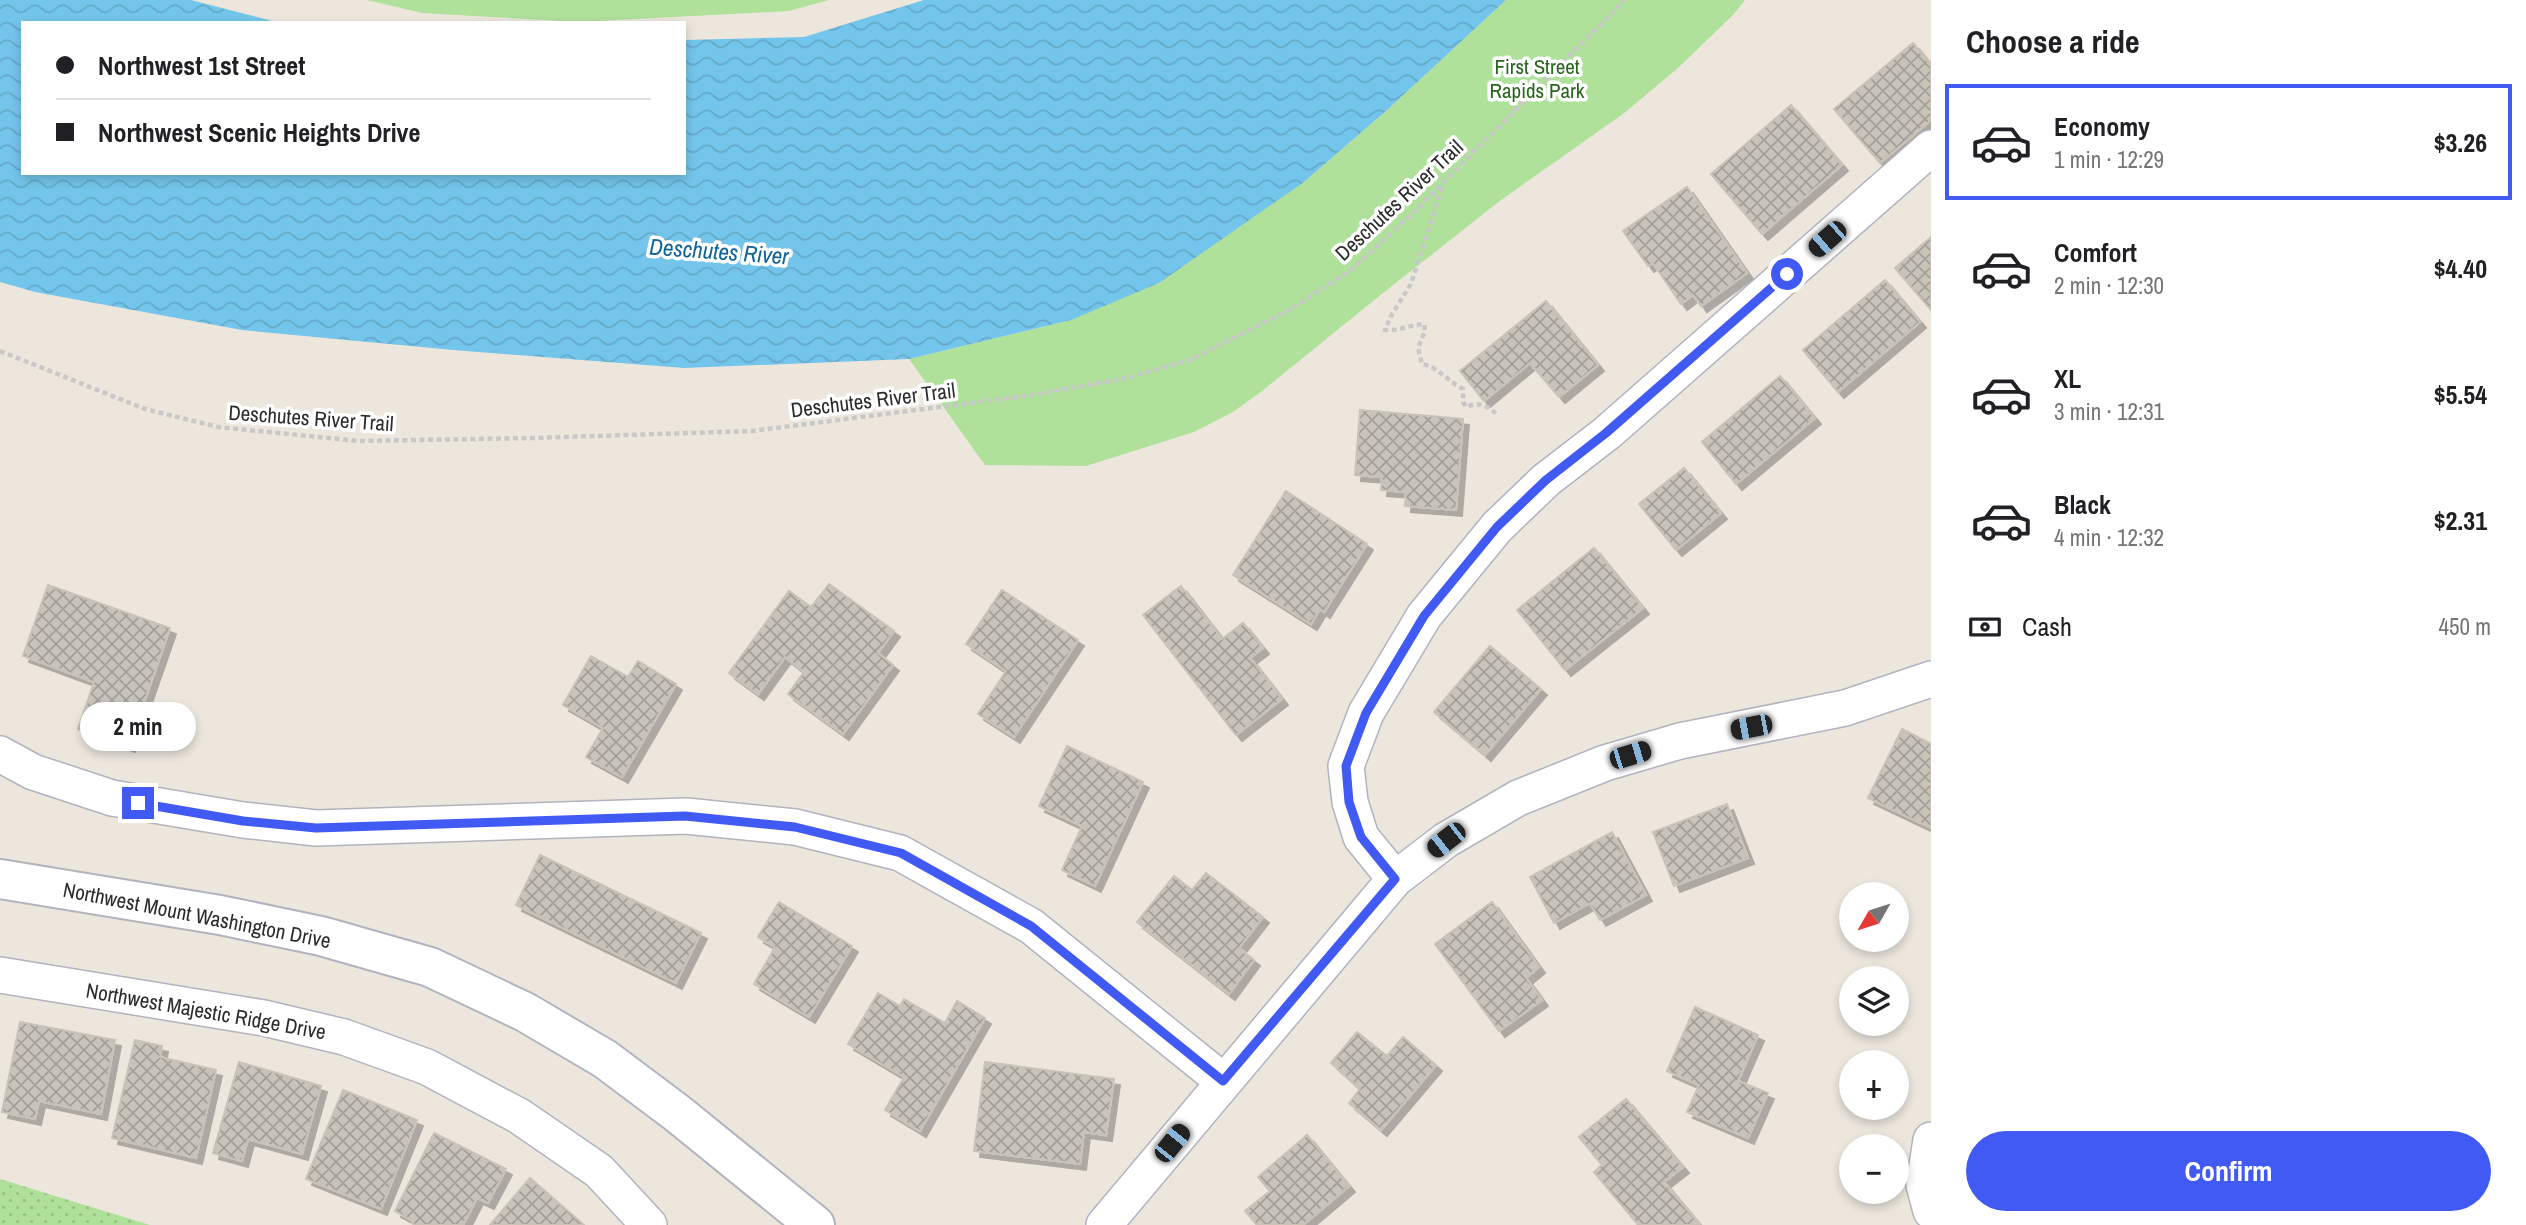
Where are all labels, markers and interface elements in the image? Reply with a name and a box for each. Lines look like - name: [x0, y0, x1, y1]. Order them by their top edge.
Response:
- text: Choose a ride: [1966, 20, 2140, 63]
- text: Northwest 1st Street: [98, 48, 305, 83]
- park label: First Street Rapids Park: [1490, 52, 1585, 105]
- text: Economy: [2054, 109, 2150, 144]
- icon: car: [1970, 111, 2033, 174]
- text: Northwest Scenic Heights Drive: [98, 115, 420, 150]
- text: $3.26: [2434, 125, 2487, 160]
- street label: Deschutes River Trail: [1329, 133, 1469, 267]
- text: 1 min · 12:29: [2054, 144, 2164, 175]
- car: [1805, 217, 1850, 261]
- water label: Deschutes River: [648, 231, 790, 271]
- text: Comfort: [2054, 235, 2137, 270]
- icon: car: [1970, 237, 2033, 300]
- text: $4.40: [2434, 251, 2487, 286]
- route start: [1771, 258, 1803, 290]
- text: 2 min · 12:30: [2054, 270, 2164, 301]
- text: XL: [2054, 361, 2081, 396]
- icon: car: [1970, 363, 2033, 426]
- street label: Deschutes River Trail: [789, 376, 957, 424]
- text: $5.54: [2434, 377, 2487, 412]
- text: 3 min · 12:31: [2054, 396, 2164, 427]
- street label: Deschutes River Trail: [227, 398, 395, 438]
- text: Black: [2054, 487, 2111, 522]
- icon: car: [1970, 489, 2033, 552]
- text: $2.31: [2434, 503, 2487, 538]
- text: 4 min · 12:32: [2054, 522, 2164, 553]
- icon: cash: [1966, 608, 2004, 646]
- text: Cash: [2022, 609, 2072, 644]
- text: 450 m: [2439, 611, 2491, 642]
- callout: 2 min: [80, 702, 196, 750]
- text: 2 min: [113, 711, 163, 742]
- car: [1729, 713, 1774, 741]
- car: [1607, 739, 1654, 771]
- route end: [122, 787, 154, 819]
- car: [1423, 819, 1470, 861]
- street label: Northwest Mount Washington Drive: [61, 875, 333, 955]
- north arrow: [1839, 882, 1909, 952]
- map controls: [1839, 882, 1909, 1204]
- button: layers: [1839, 966, 1909, 1036]
- street label: Northwest Majestic Ridge Drive: [84, 976, 328, 1046]
- button: +: [1839, 1050, 1909, 1120]
- car: [1151, 1120, 1194, 1166]
- button: Confirm: [1966, 1131, 2491, 1211]
- button: −: [1839, 1134, 1909, 1204]

